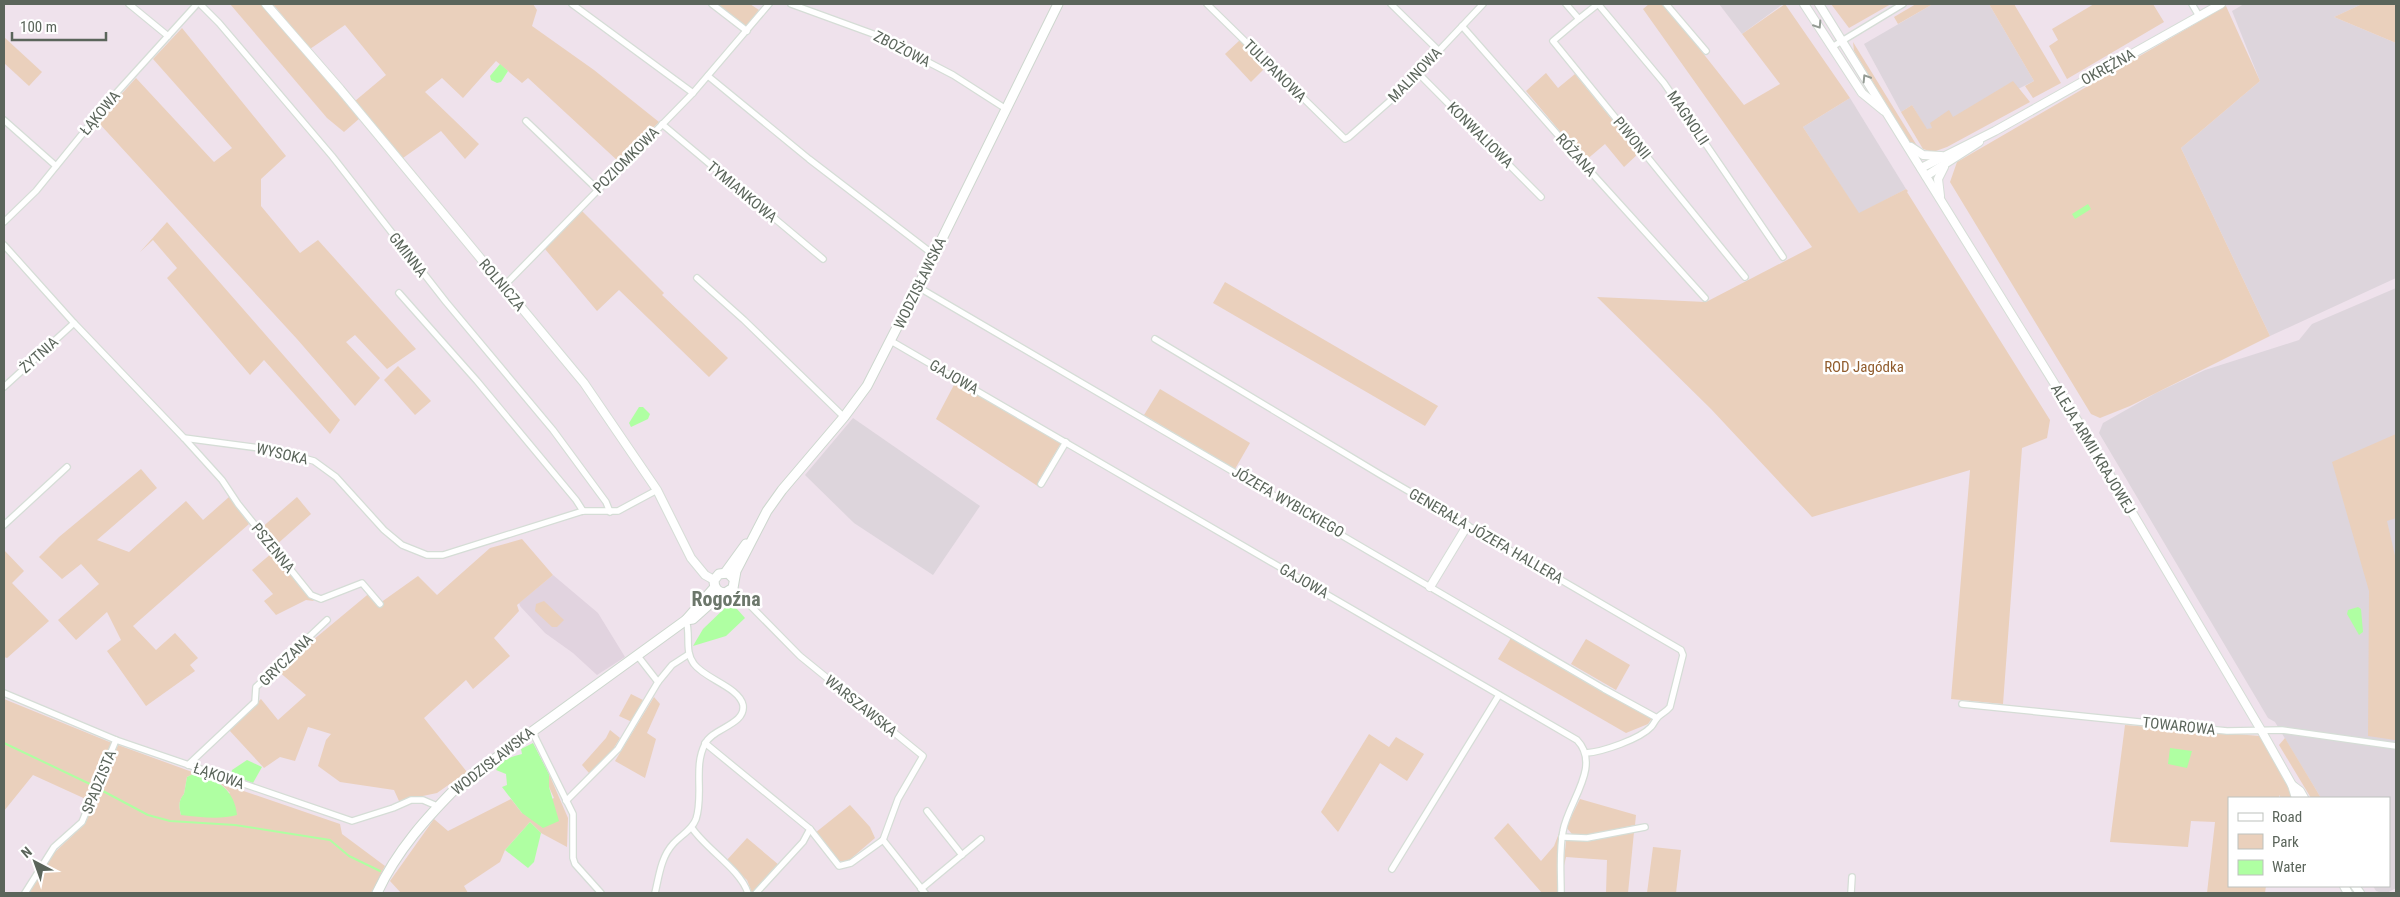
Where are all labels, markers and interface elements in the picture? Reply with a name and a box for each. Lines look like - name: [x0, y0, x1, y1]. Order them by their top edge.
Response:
- scale bar: [12, 10, 106, 42]
- text: 100 m: [20, 18, 57, 36]
- one-way arrow: [1812, 20, 1821, 29]
- street label: ZBOŻOWA: [871, 27, 934, 71]
- street label: TULIPANOWA: [1240, 36, 1310, 106]
- street label: MALINOWA: [1385, 44, 1446, 106]
- street label: OKRĘŻNA: [2078, 45, 2138, 89]
- one-way arrow: [1863, 74, 1872, 83]
- street label: ŁĄKOWA: [76, 87, 124, 139]
- street label: MAGNOLII: [1663, 87, 1713, 149]
- street label: KONWALIOWA: [1443, 98, 1517, 172]
- street label: PIWONII: [1609, 113, 1655, 163]
- street label: POZIOMKOWA: [589, 123, 663, 197]
- street label: RÓŻANA: [1552, 130, 1600, 180]
- street label: TYMIANKOWA: [703, 158, 781, 227]
- street label: GMINNA: [385, 229, 431, 281]
- street label: WODZISŁAWSKA: [890, 234, 950, 332]
- street label: ROLNICZA: [475, 255, 529, 315]
- street label: ŻYTNIA: [16, 333, 62, 377]
- street label: GAJOWA: [926, 356, 982, 398]
- park label: ROD Jagódka: [1824, 358, 1904, 376]
- street label: ALEJA ARMII KRAJOWEJ: [2047, 381, 2139, 517]
- street label: WYSOKA: [254, 439, 310, 469]
- street label: JÓZEFA WYBICKIEGO: [1229, 463, 1347, 541]
- street label: GENERAŁA JÓZEFA HALLERA: [1406, 485, 1566, 588]
- street label: PSZENNA: [248, 520, 299, 577]
- street label: GAJOWA: [1276, 560, 1332, 602]
- district label: Rogoźna: [691, 587, 761, 611]
- street label: GRYCZANA: [256, 630, 317, 690]
- street label: WARSZAWSKA: [821, 671, 901, 741]
- street label: TOWAROWA: [2142, 713, 2217, 739]
- street label: WODZISŁAWSKA: [448, 723, 538, 799]
- street label: SPADZISTA: [78, 747, 120, 817]
- street label: ŁĄKOWA: [191, 759, 247, 793]
- legend: [2228, 797, 2390, 887]
- text: Road: [2272, 808, 2302, 826]
- text: Park: [2272, 833, 2299, 851]
- north arrow: [10, 837, 60, 887]
- text: N: [18, 843, 35, 861]
- text: Water: [2272, 858, 2307, 876]

